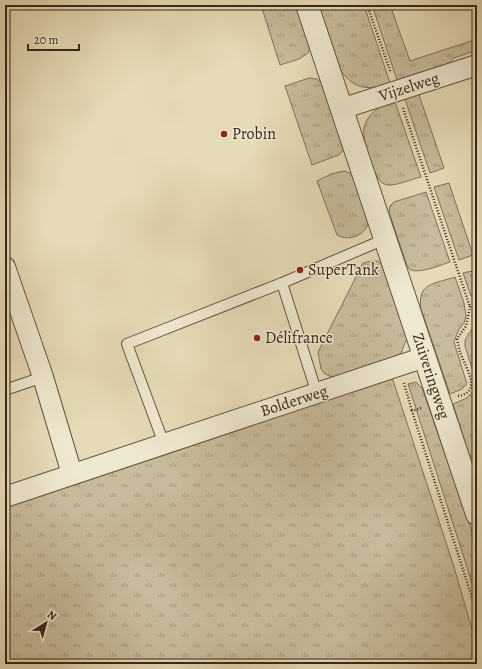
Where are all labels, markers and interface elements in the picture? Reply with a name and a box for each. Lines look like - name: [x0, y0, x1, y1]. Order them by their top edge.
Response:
- scale bar: [28, 26, 79, 52]
- text: 20 m: [34, 32, 58, 48]
- street label: Vijzelweg: [375, 67, 442, 107]
- place label: Probin: [232, 123, 276, 145]
- marker: Probin: [219, 129, 229, 139]
- place label: SuperTank: [308, 259, 379, 281]
- marker: SuperTank: [295, 265, 305, 275]
- place label: Délifrance: [265, 327, 333, 349]
- street label: Zuiveringweg: [407, 330, 455, 422]
- marker: Délifrance: [252, 333, 262, 343]
- street label: Bolderweg: [258, 380, 330, 422]
- north arrow: [26, 603, 66, 643]
- text: N: [44, 607, 59, 624]

